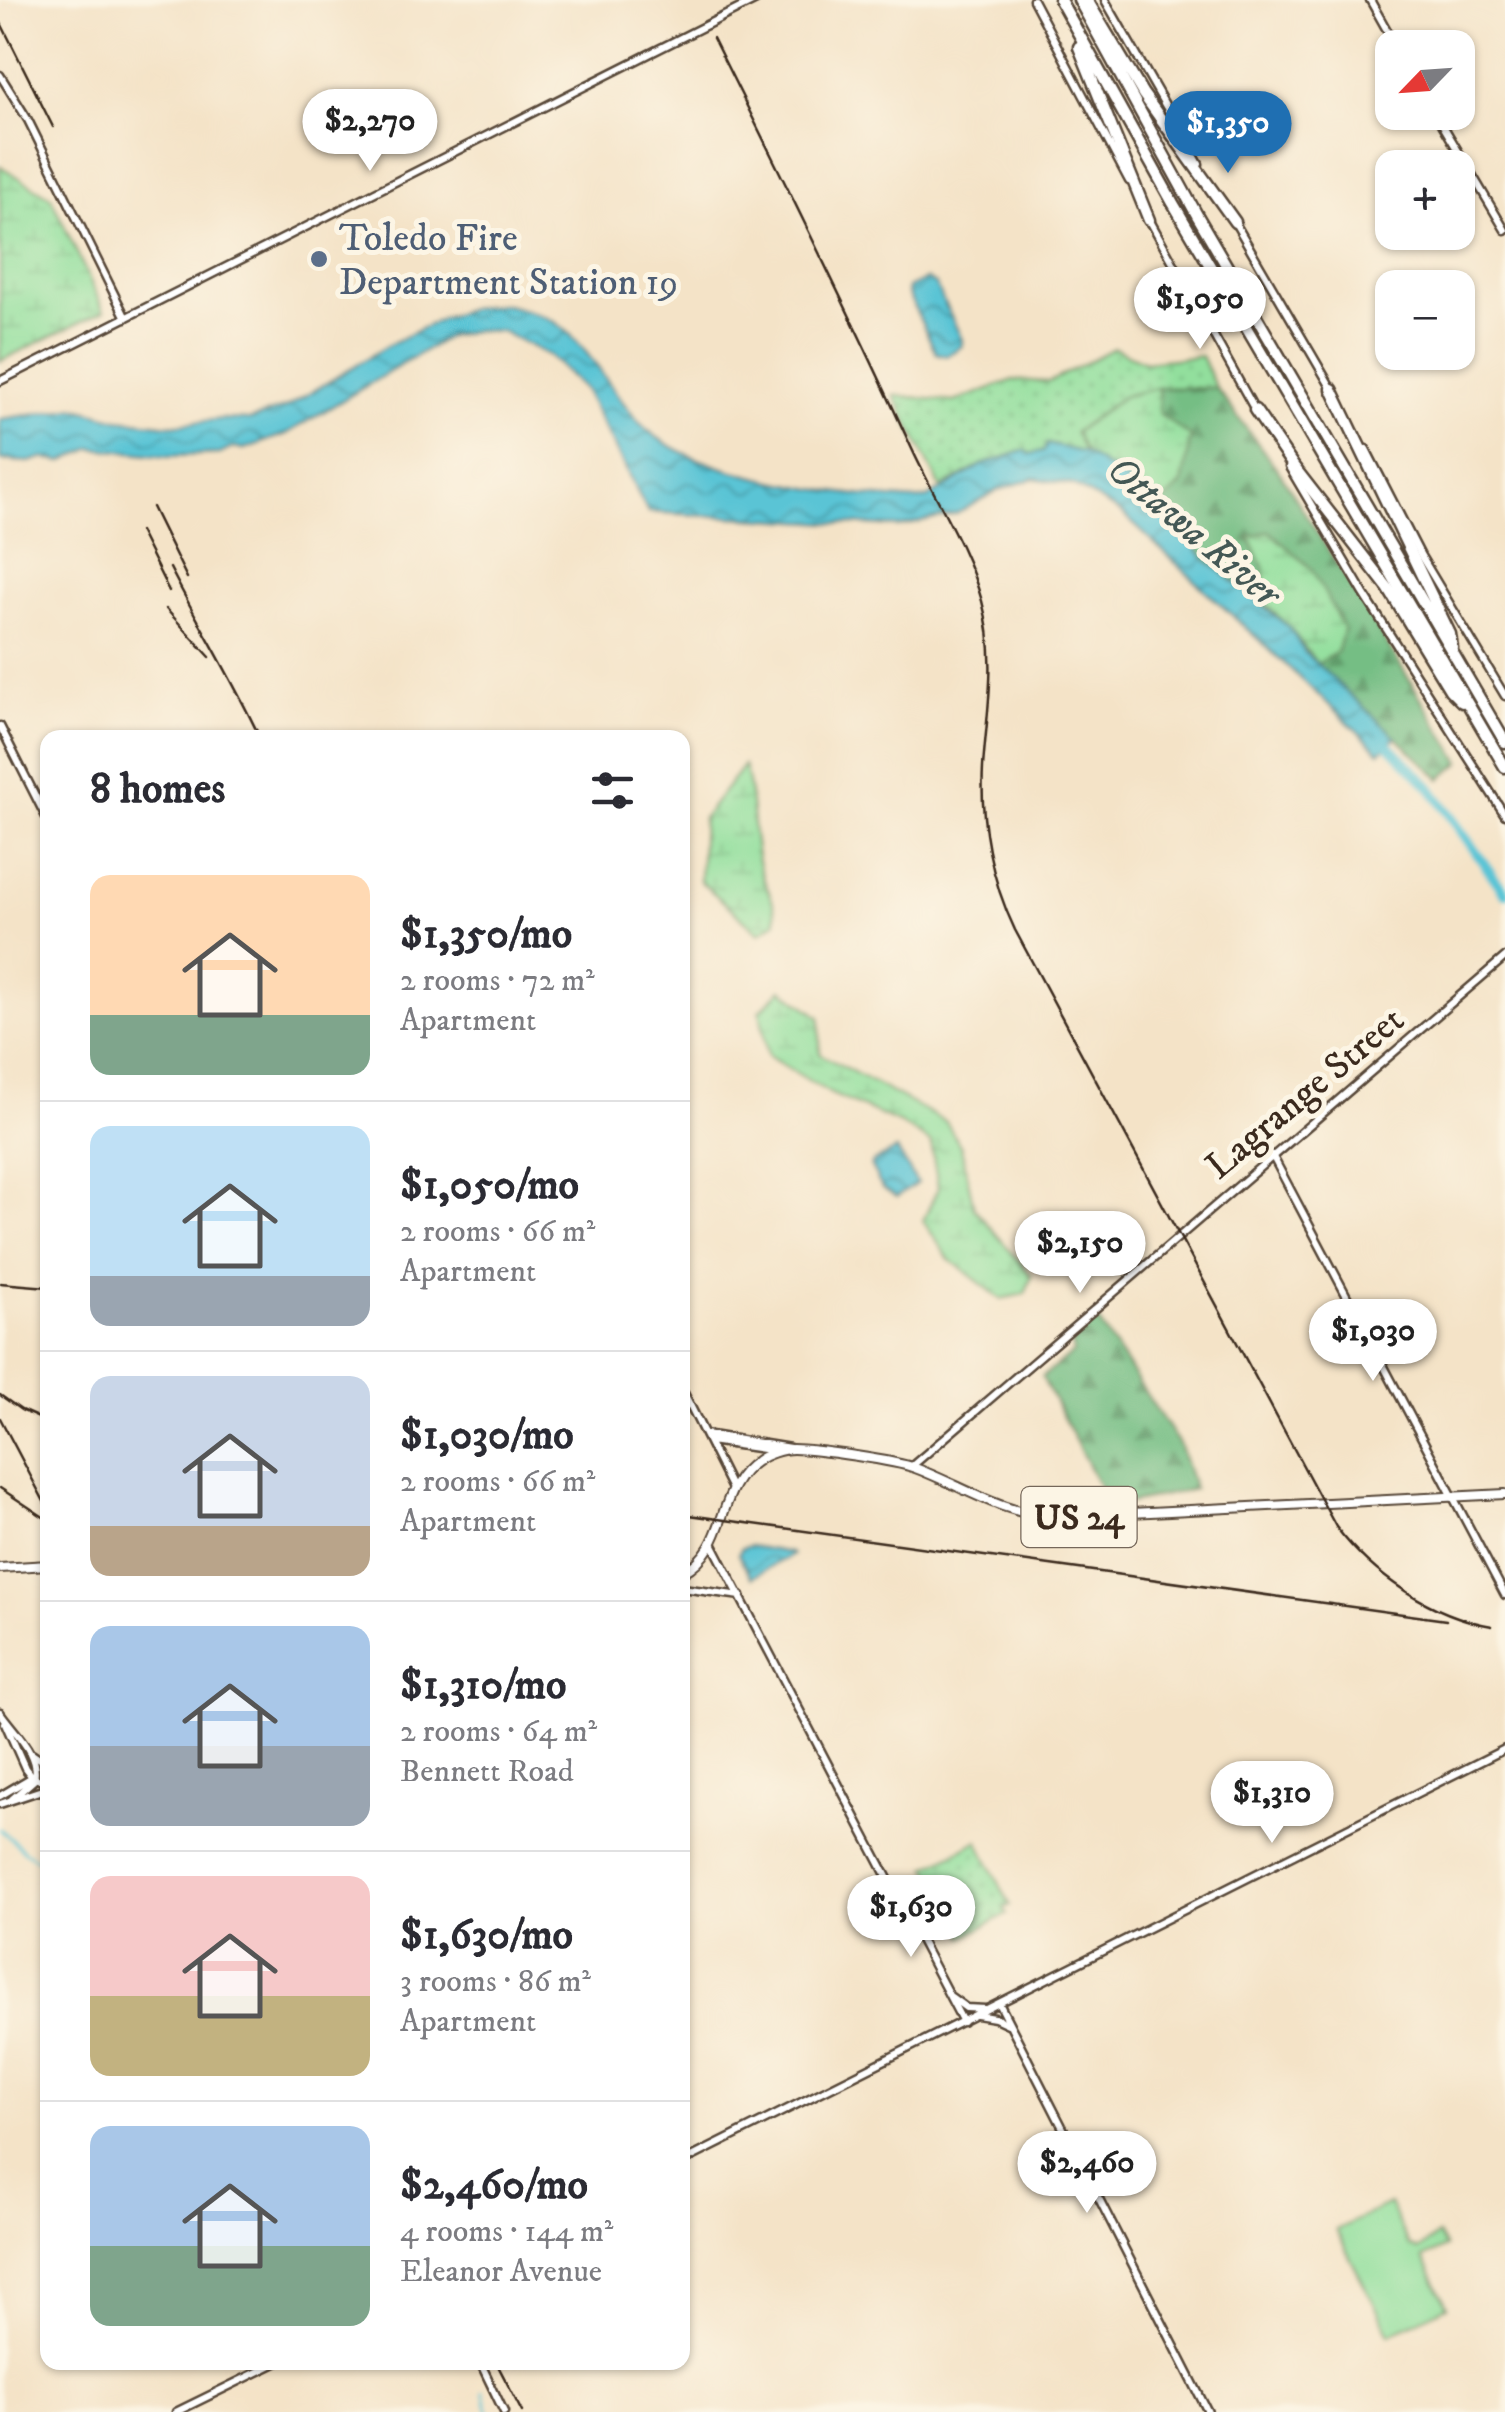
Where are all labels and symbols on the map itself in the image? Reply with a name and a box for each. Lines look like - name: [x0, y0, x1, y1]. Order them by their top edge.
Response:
- north arrow: [1375, 30, 1475, 130]
- pin: $2,270: [289, 89, 451, 174]
- pin: $1,350: [1147, 91, 1309, 176]
- place label: Toledo Fire Department Station 19: [339, 215, 678, 307]
- marker: Toledo Fire Department Station 19: [308, 248, 330, 270]
- pin: $1,050: [1119, 267, 1281, 352]
- water label: Ottawa River: [1096, 445, 1292, 621]
- street label: Lagrange Street: [1196, 997, 1414, 1190]
- pin: $2,150: [999, 1211, 1161, 1296]
- pin: $1,030: [1292, 1299, 1454, 1384]
- road number: US 24: [1022, 1487, 1136, 1547]
- pin: $1,310: [1191, 1761, 1353, 1846]
- pin: $1,630: [830, 1875, 992, 1960]
- pin: $2,460: [1006, 2131, 1168, 2216]

